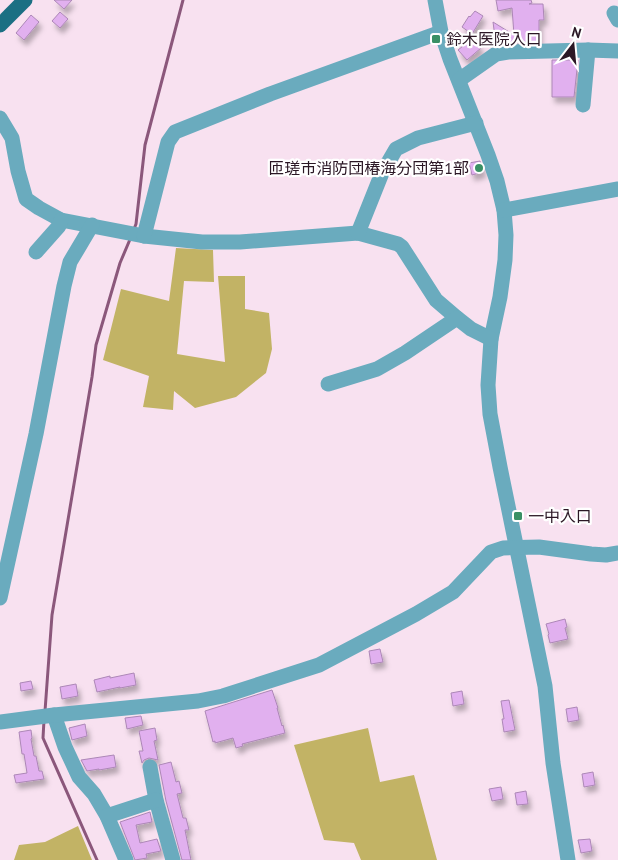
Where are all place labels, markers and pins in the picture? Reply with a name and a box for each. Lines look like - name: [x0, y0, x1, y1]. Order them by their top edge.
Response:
- place label: 鈴木医院入口: [446, 29, 542, 49]
- marker: 鈴木医院入口: [430, 33, 442, 45]
- place label: 匝瑳市消防団椿海分団第1部: [268, 158, 469, 178]
- marker: 匝瑳市消防団椿海分団第1部: [473, 162, 485, 174]
- place label: 一中入口: [528, 506, 592, 526]
- marker: 一中入口: [512, 510, 524, 522]

